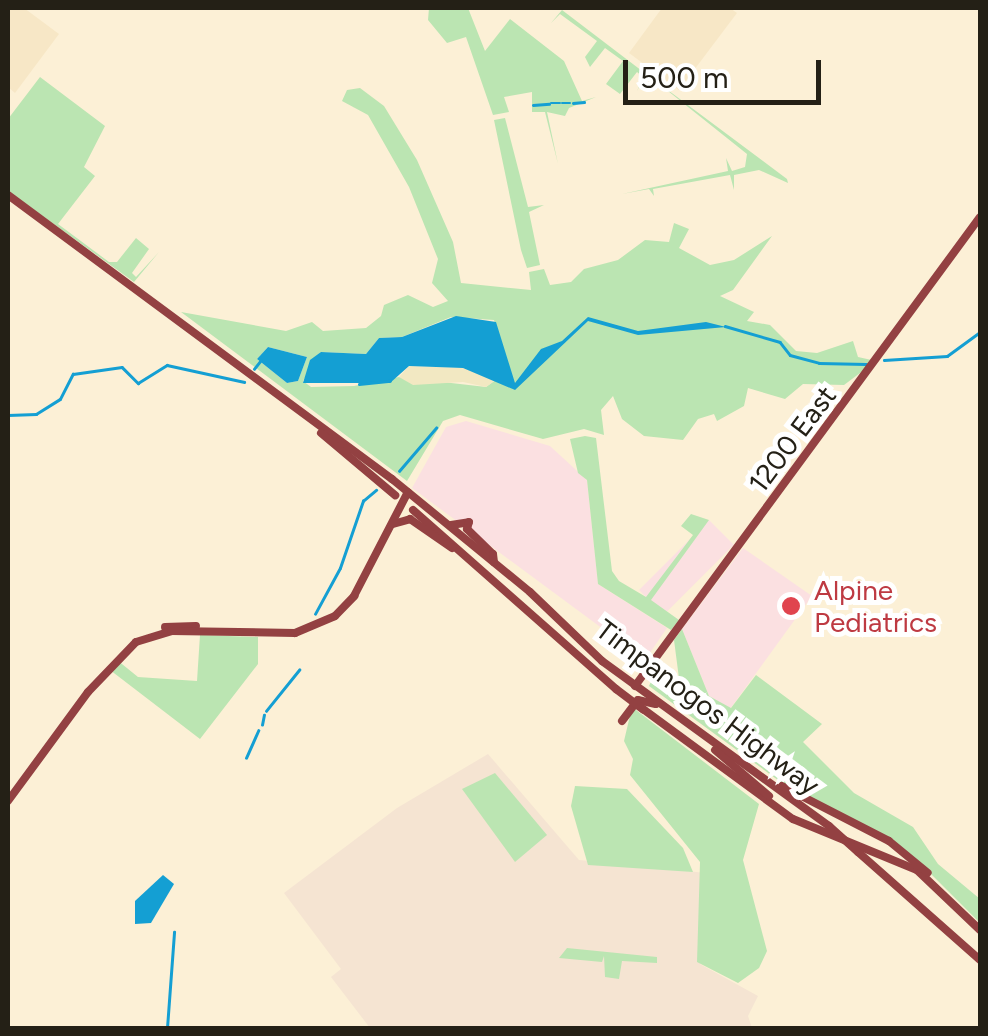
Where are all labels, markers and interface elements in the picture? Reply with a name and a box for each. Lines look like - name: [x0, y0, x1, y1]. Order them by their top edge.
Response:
- scale bar: [628, 40, 826, 102]
- text: 500 m: [640, 59, 729, 96]
- street label: 1200 East: [741, 379, 843, 499]
- place label: Alpine Pediatrics: [814, 573, 937, 639]
- marker: Alpine Pediatrics: [778, 593, 804, 619]
- street label: Timpanogos Highway: [590, 612, 826, 802]

